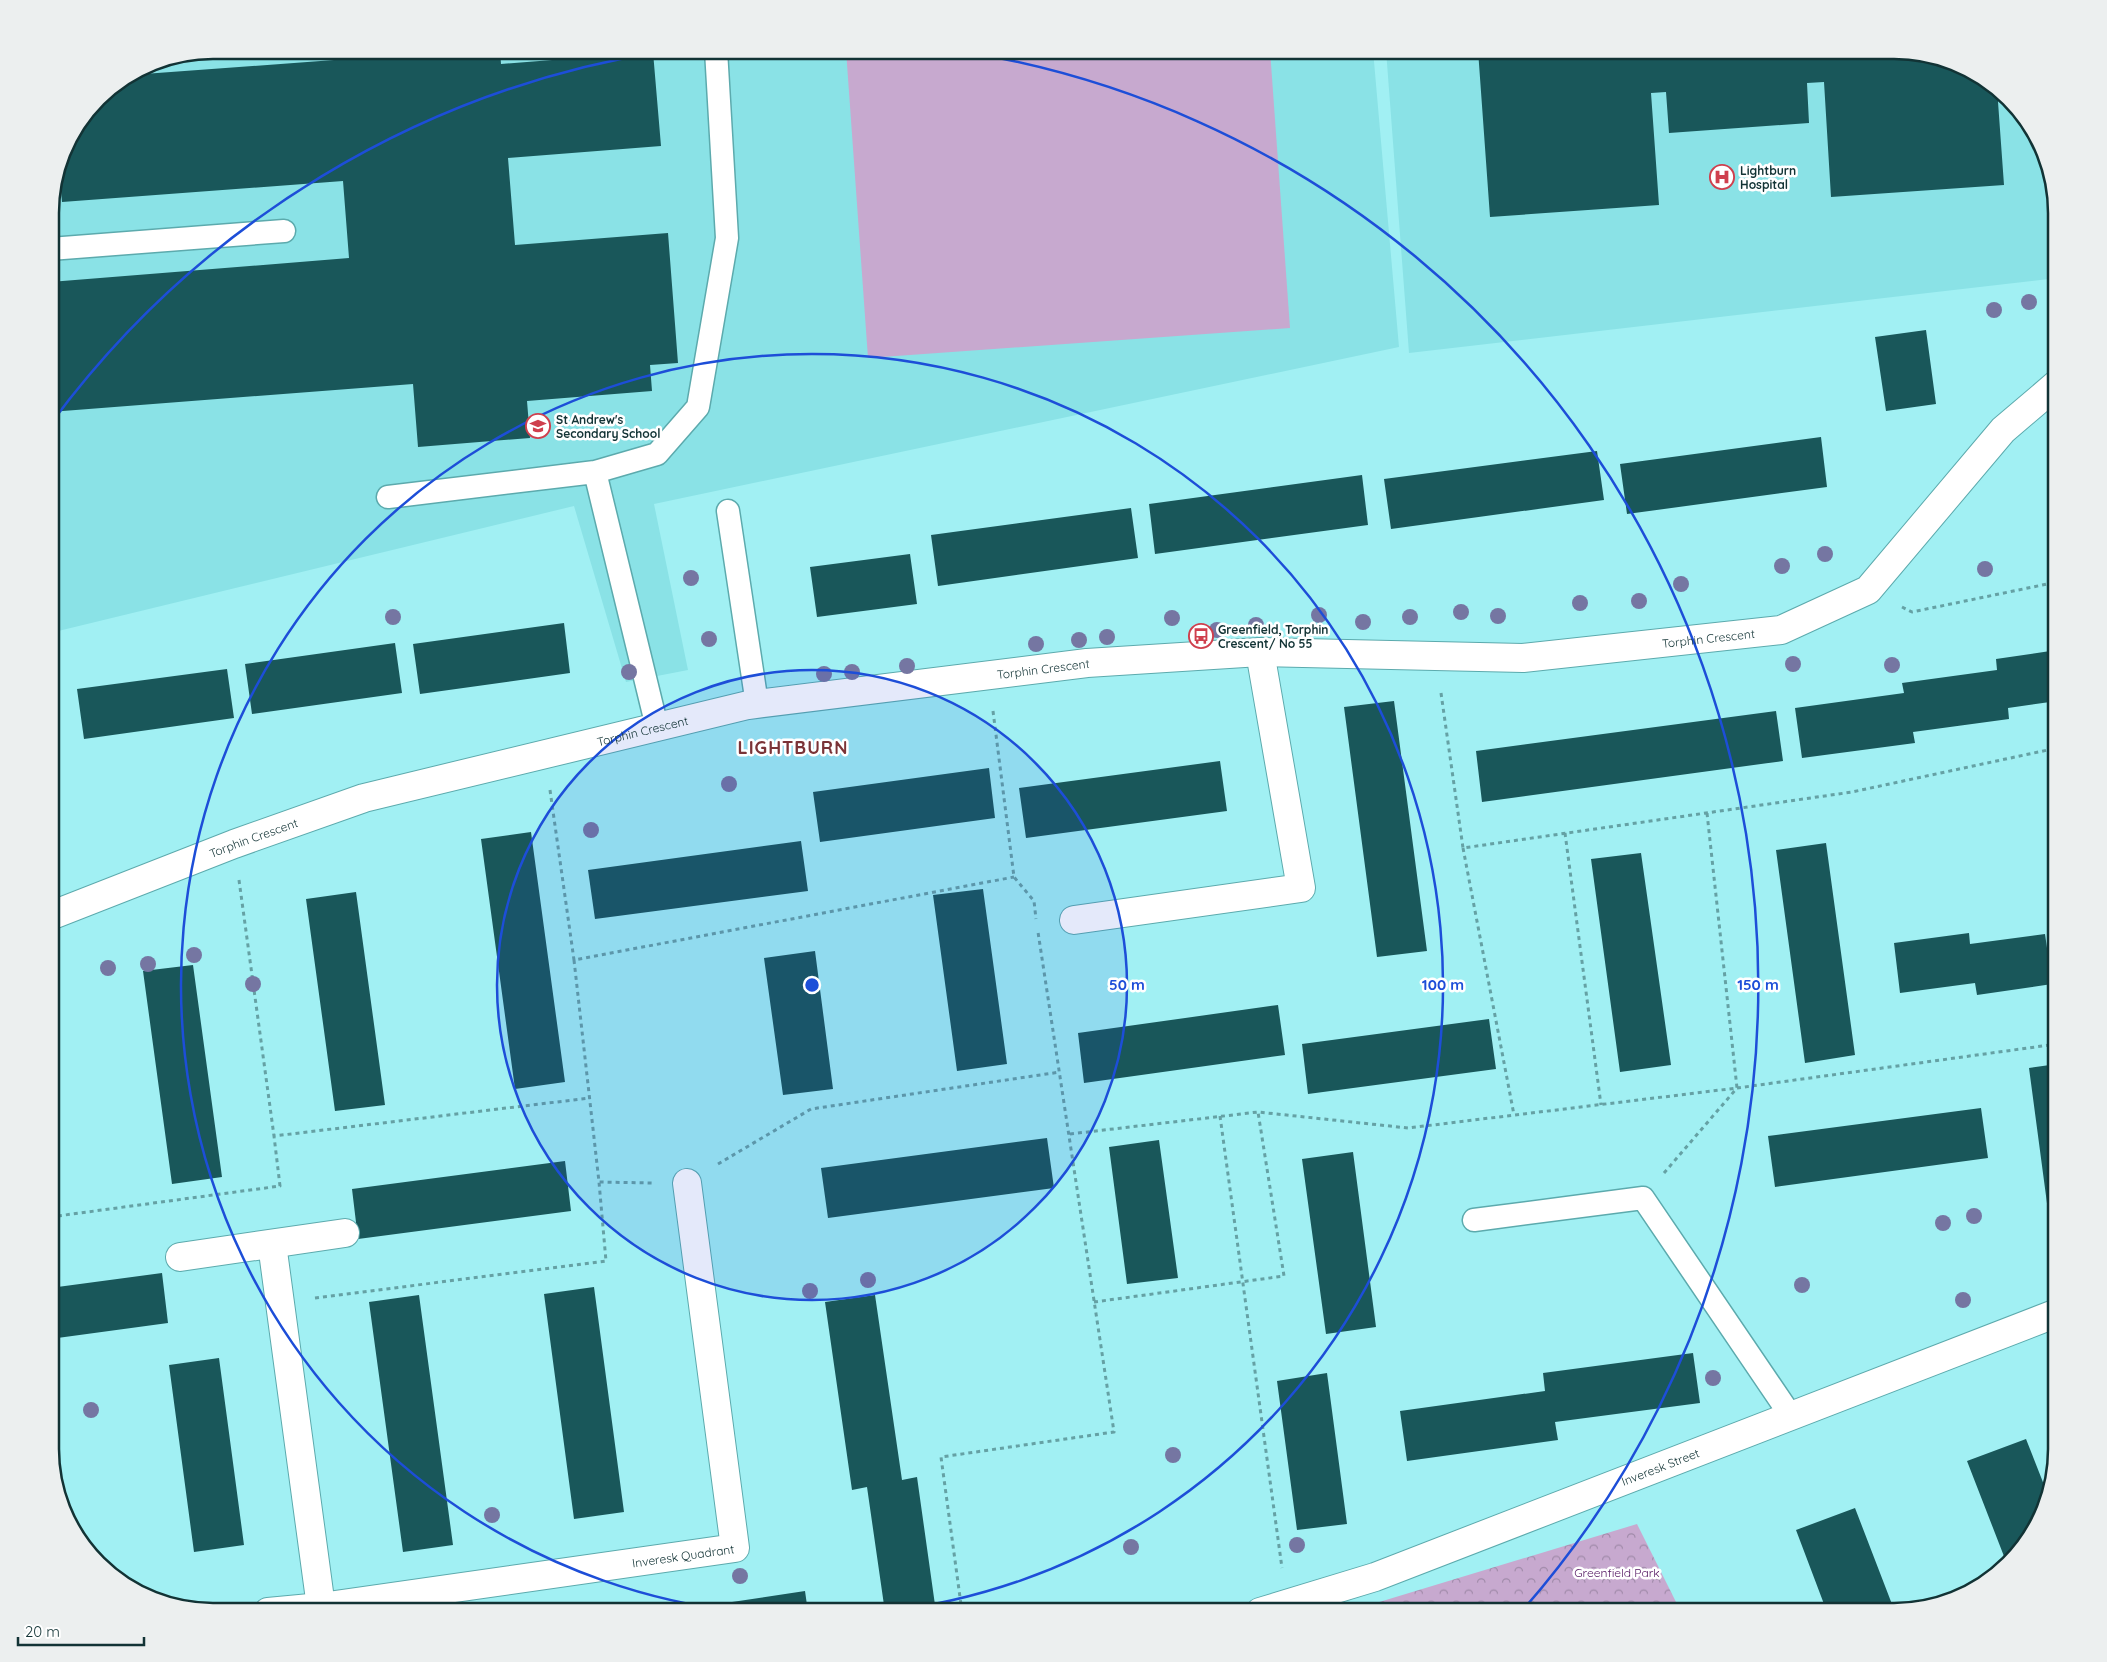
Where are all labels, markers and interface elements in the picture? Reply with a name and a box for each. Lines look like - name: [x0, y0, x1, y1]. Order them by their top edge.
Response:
- place label: Lightburn Hospital: [1740, 163, 1796, 192]
- hospital icon: Lightburn Hospital: [1709, 164, 1735, 190]
- place label: St Andrew's Secondary School: [556, 412, 660, 441]
- school or university icon: St Andrew's Secondary School: [525, 413, 551, 439]
- place label: Greenfield, Torphin Crescent/ No 55: [1218, 622, 1328, 651]
- bus stop icon: Greenfield, Torphin Crescent/ No 55: [1188, 623, 1214, 649]
- street label: Torphin Crescent: [1661, 625, 1755, 650]
- street label: Torphin Crescent: [996, 655, 1090, 682]
- street label: Torphin Crescent: [595, 712, 690, 749]
- district label: LIGHTBURN: [738, 736, 848, 759]
- street label: Torphin Crescent: [207, 815, 300, 861]
- text: 50 m: [1109, 975, 1145, 994]
- text: 100 m: [1422, 975, 1464, 994]
- text: 150 m: [1737, 975, 1779, 994]
- centre of rings: [803, 976, 821, 994]
- street label: Inveresk Street: [1619, 1445, 1701, 1488]
- street label: Inveresk Quadrant: [631, 1541, 735, 1570]
- park label: Greenfield Park: [1574, 1565, 1660, 1580]
- scale bar: [18, 1614, 144, 1646]
- text: 20 m: [25, 1622, 60, 1641]

